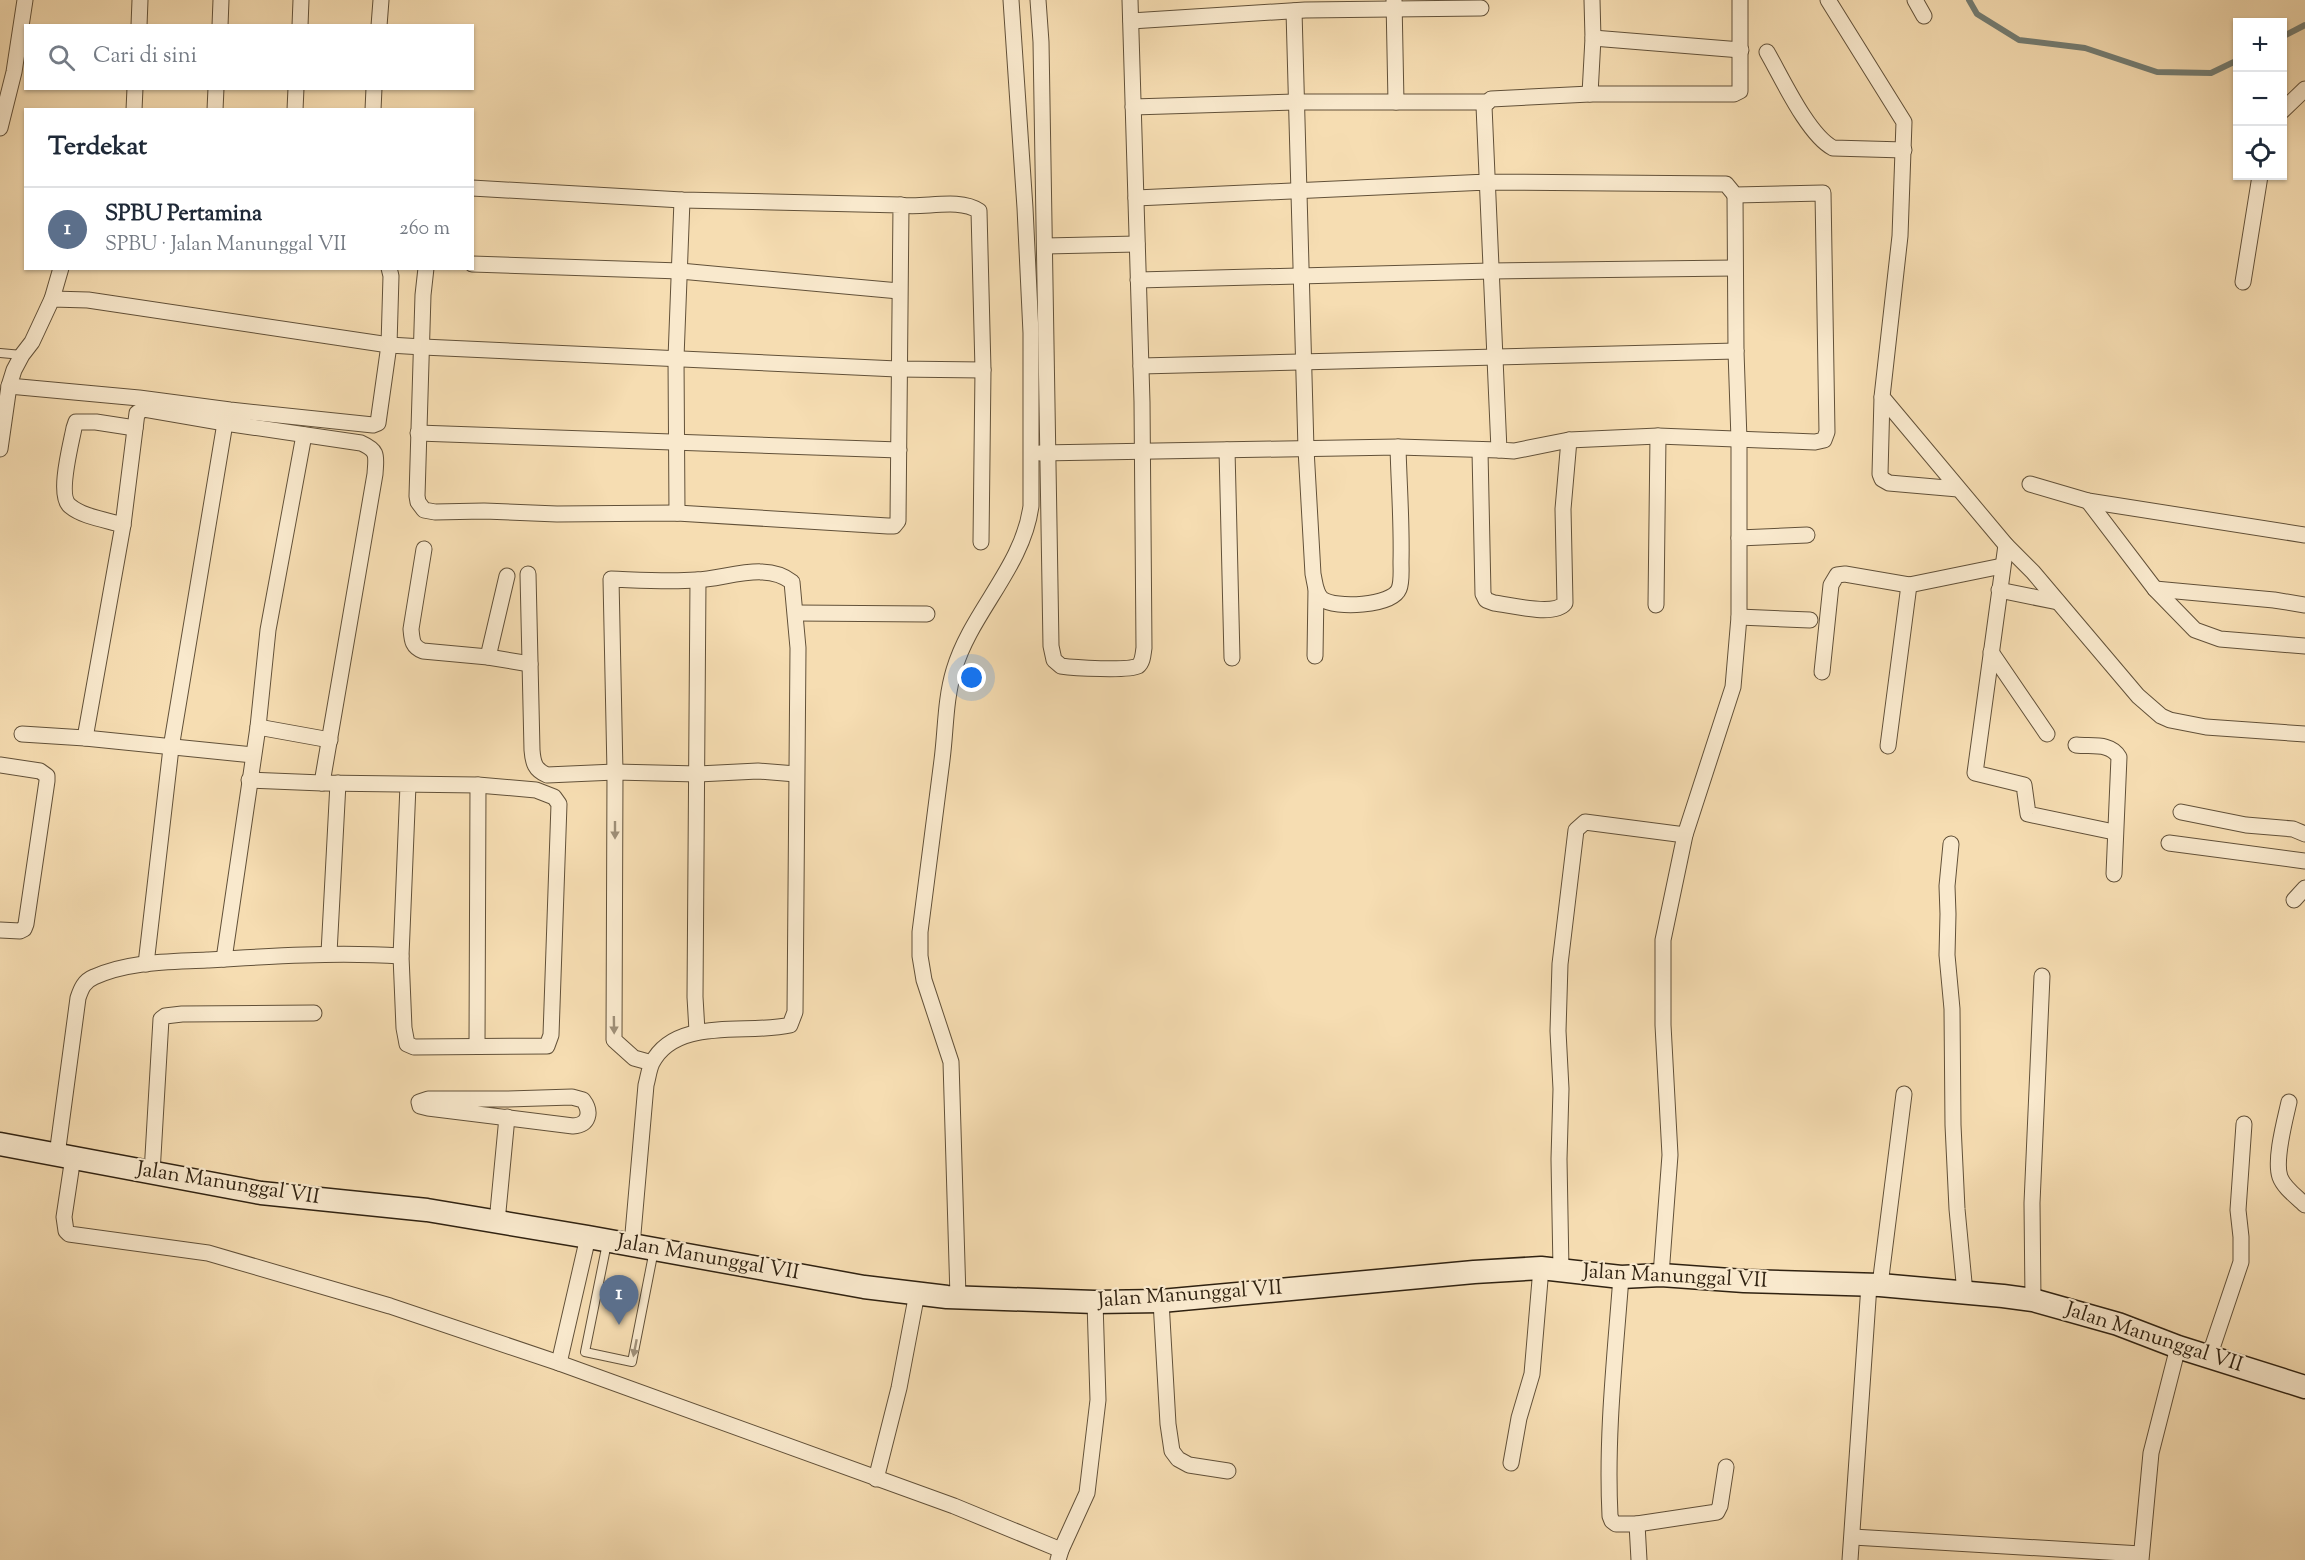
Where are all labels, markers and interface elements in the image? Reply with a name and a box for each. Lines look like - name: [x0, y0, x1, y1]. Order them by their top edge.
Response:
- map controls: [2233, 18, 2287, 180]
- button: +: [2233, 18, 2287, 72]
- search box: [24, 24, 474, 90]
- icon: search: [45, 41, 78, 74]
- text: Cari di sini: [93, 41, 197, 73]
- button: −: [2233, 72, 2287, 126]
- button: locate: [2233, 126, 2287, 180]
- text: Terdekat: [48, 129, 147, 166]
- text: SPBU Pertamina: [105, 199, 262, 231]
- text: 1: [64, 215, 71, 244]
- text: 260 m: [399, 215, 450, 244]
- text: SPBU · Jalan Manunggal VII: [105, 231, 347, 260]
- your location: [957, 663, 986, 692]
- one-way arrow: [610, 821, 620, 840]
- one-way arrow: [609, 1016, 618, 1035]
- street label: Jalan Manunggal VII: [133, 1155, 322, 1213]
- street label: Jalan Manunggal VII: [613, 1227, 802, 1289]
- street label: Jalan Manunggal VII: [1581, 1257, 1768, 1297]
- street label: Jalan Manunggal VII: [1096, 1274, 1283, 1316]
- pin: 1: [600, 1276, 638, 1325]
- street label: Jalan Manunggal VII: [2061, 1295, 2247, 1381]
- one-way arrow: [630, 1338, 639, 1357]

